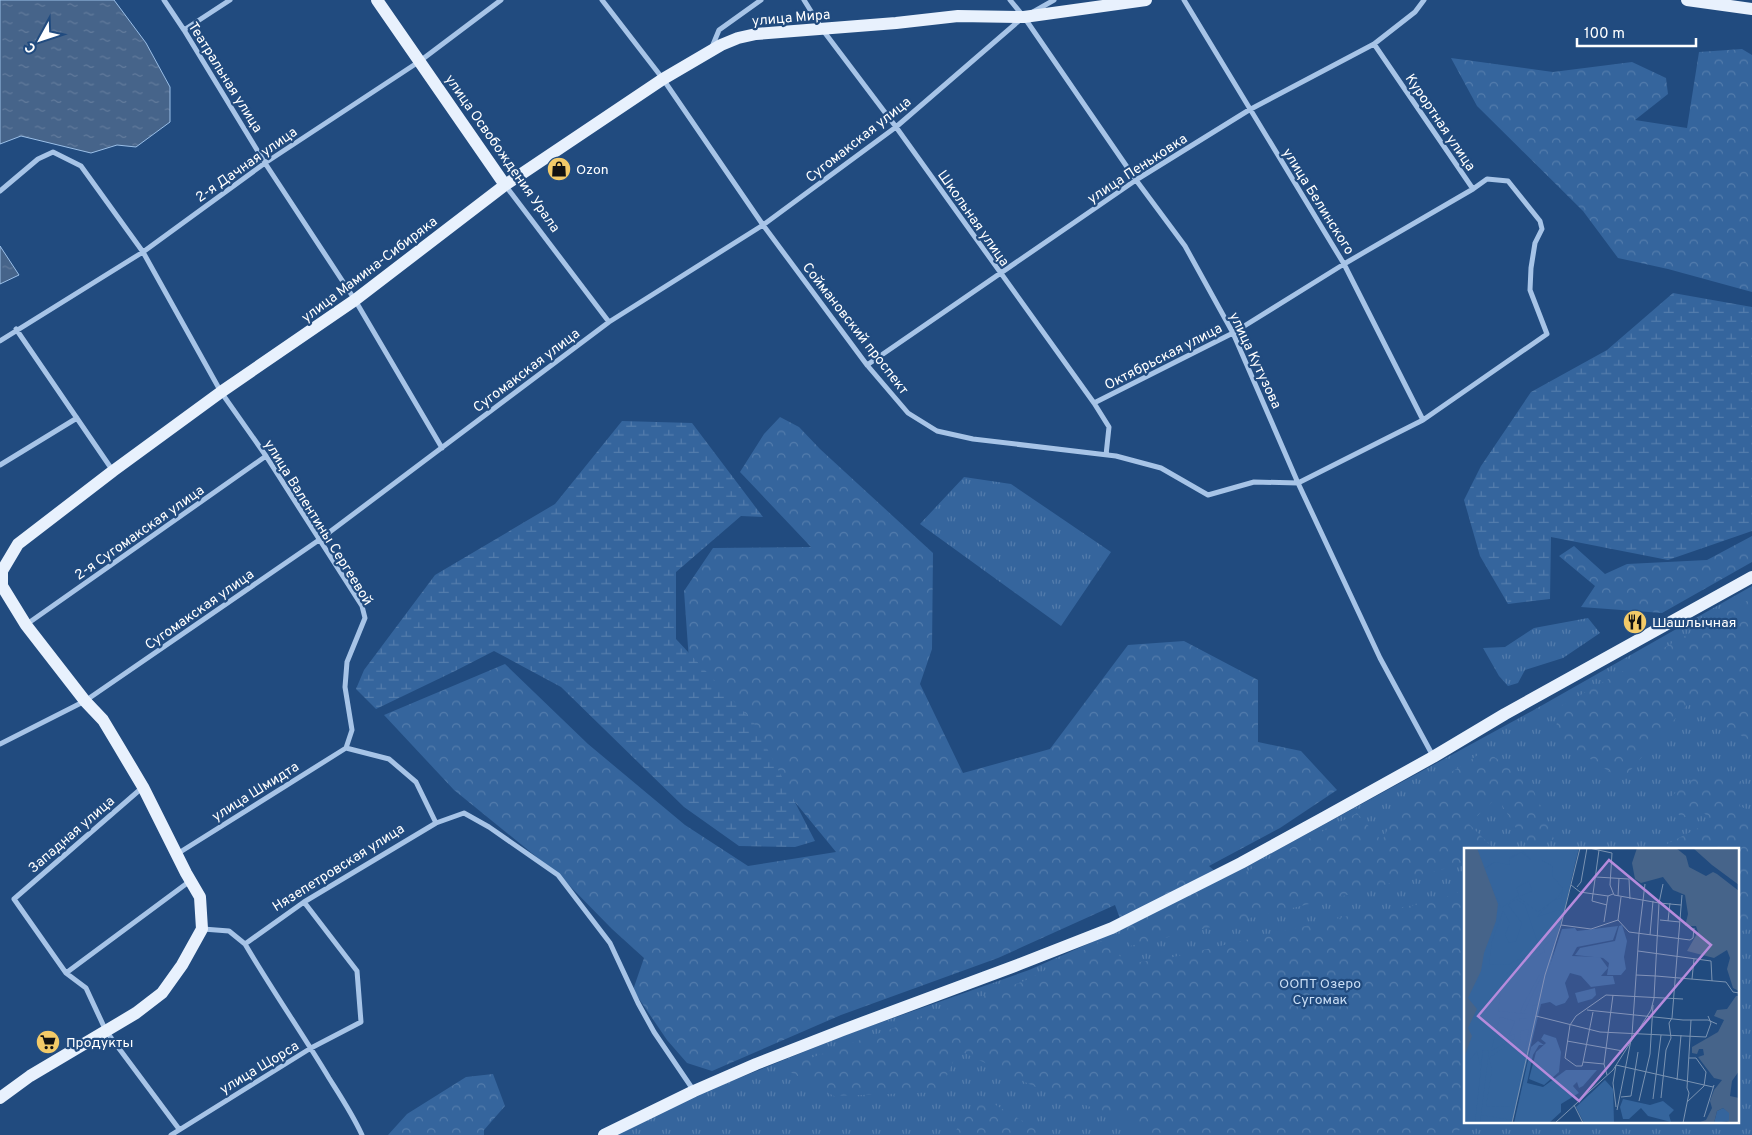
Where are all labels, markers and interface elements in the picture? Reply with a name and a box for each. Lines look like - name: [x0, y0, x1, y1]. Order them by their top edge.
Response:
- street label: улица Мира: [751, 7, 831, 30]
- north arrow: [15, 15, 65, 65]
- scale bar: [1577, 15, 1696, 47]
- street label: Театральная улица: [184, 19, 266, 136]
- text: 100 m: [1584, 25, 1625, 44]
- text: С: [22, 38, 41, 56]
- street label: Курортная улица: [1401, 71, 1479, 175]
- street label: улица Освобождения Урала: [441, 72, 563, 236]
- street label: Сугомакская улица: [803, 94, 915, 187]
- street label: 2-я Дачная улица: [193, 124, 301, 207]
- street label: улица Пеньковка: [1085, 131, 1191, 208]
- street label: улица Белинского: [1278, 145, 1357, 258]
- shop icon: Ozon: [546, 156, 572, 182]
- place label: Ozon: [576, 162, 609, 179]
- street label: Школьная улица: [933, 167, 1012, 270]
- street label: улица Мамина-Сибиряка: [299, 214, 441, 327]
- street label: Соймановский проспект: [798, 260, 912, 398]
- street label: улица Кутузова: [1225, 310, 1284, 412]
- street label: Октябрьская улица: [1102, 320, 1225, 394]
- street label: Сугомакская улица: [470, 326, 584, 417]
- street label: улица Валентины Сергеевой: [260, 437, 376, 609]
- street label: 2-я Сугомакская улица: [72, 482, 208, 584]
- street label: Сугомакская улица: [142, 566, 258, 654]
- restaurant icon: Шашлычная: [1622, 609, 1648, 635]
- place label: Шашлычная: [1652, 615, 1736, 632]
- street label: улица Шмидта: [209, 759, 302, 826]
- street label: Западная улица: [25, 793, 119, 877]
- street label: Нязепетровская улица: [270, 821, 408, 916]
- inset map: [1464, 848, 1740, 1122]
- park label: ООПТ Озеро Сугомак: [1279, 976, 1361, 1009]
- supermarket icon: Продукты: [35, 1029, 61, 1055]
- place label: Продукты: [66, 1035, 133, 1052]
- street label: улица Щорса: [217, 1038, 302, 1099]

